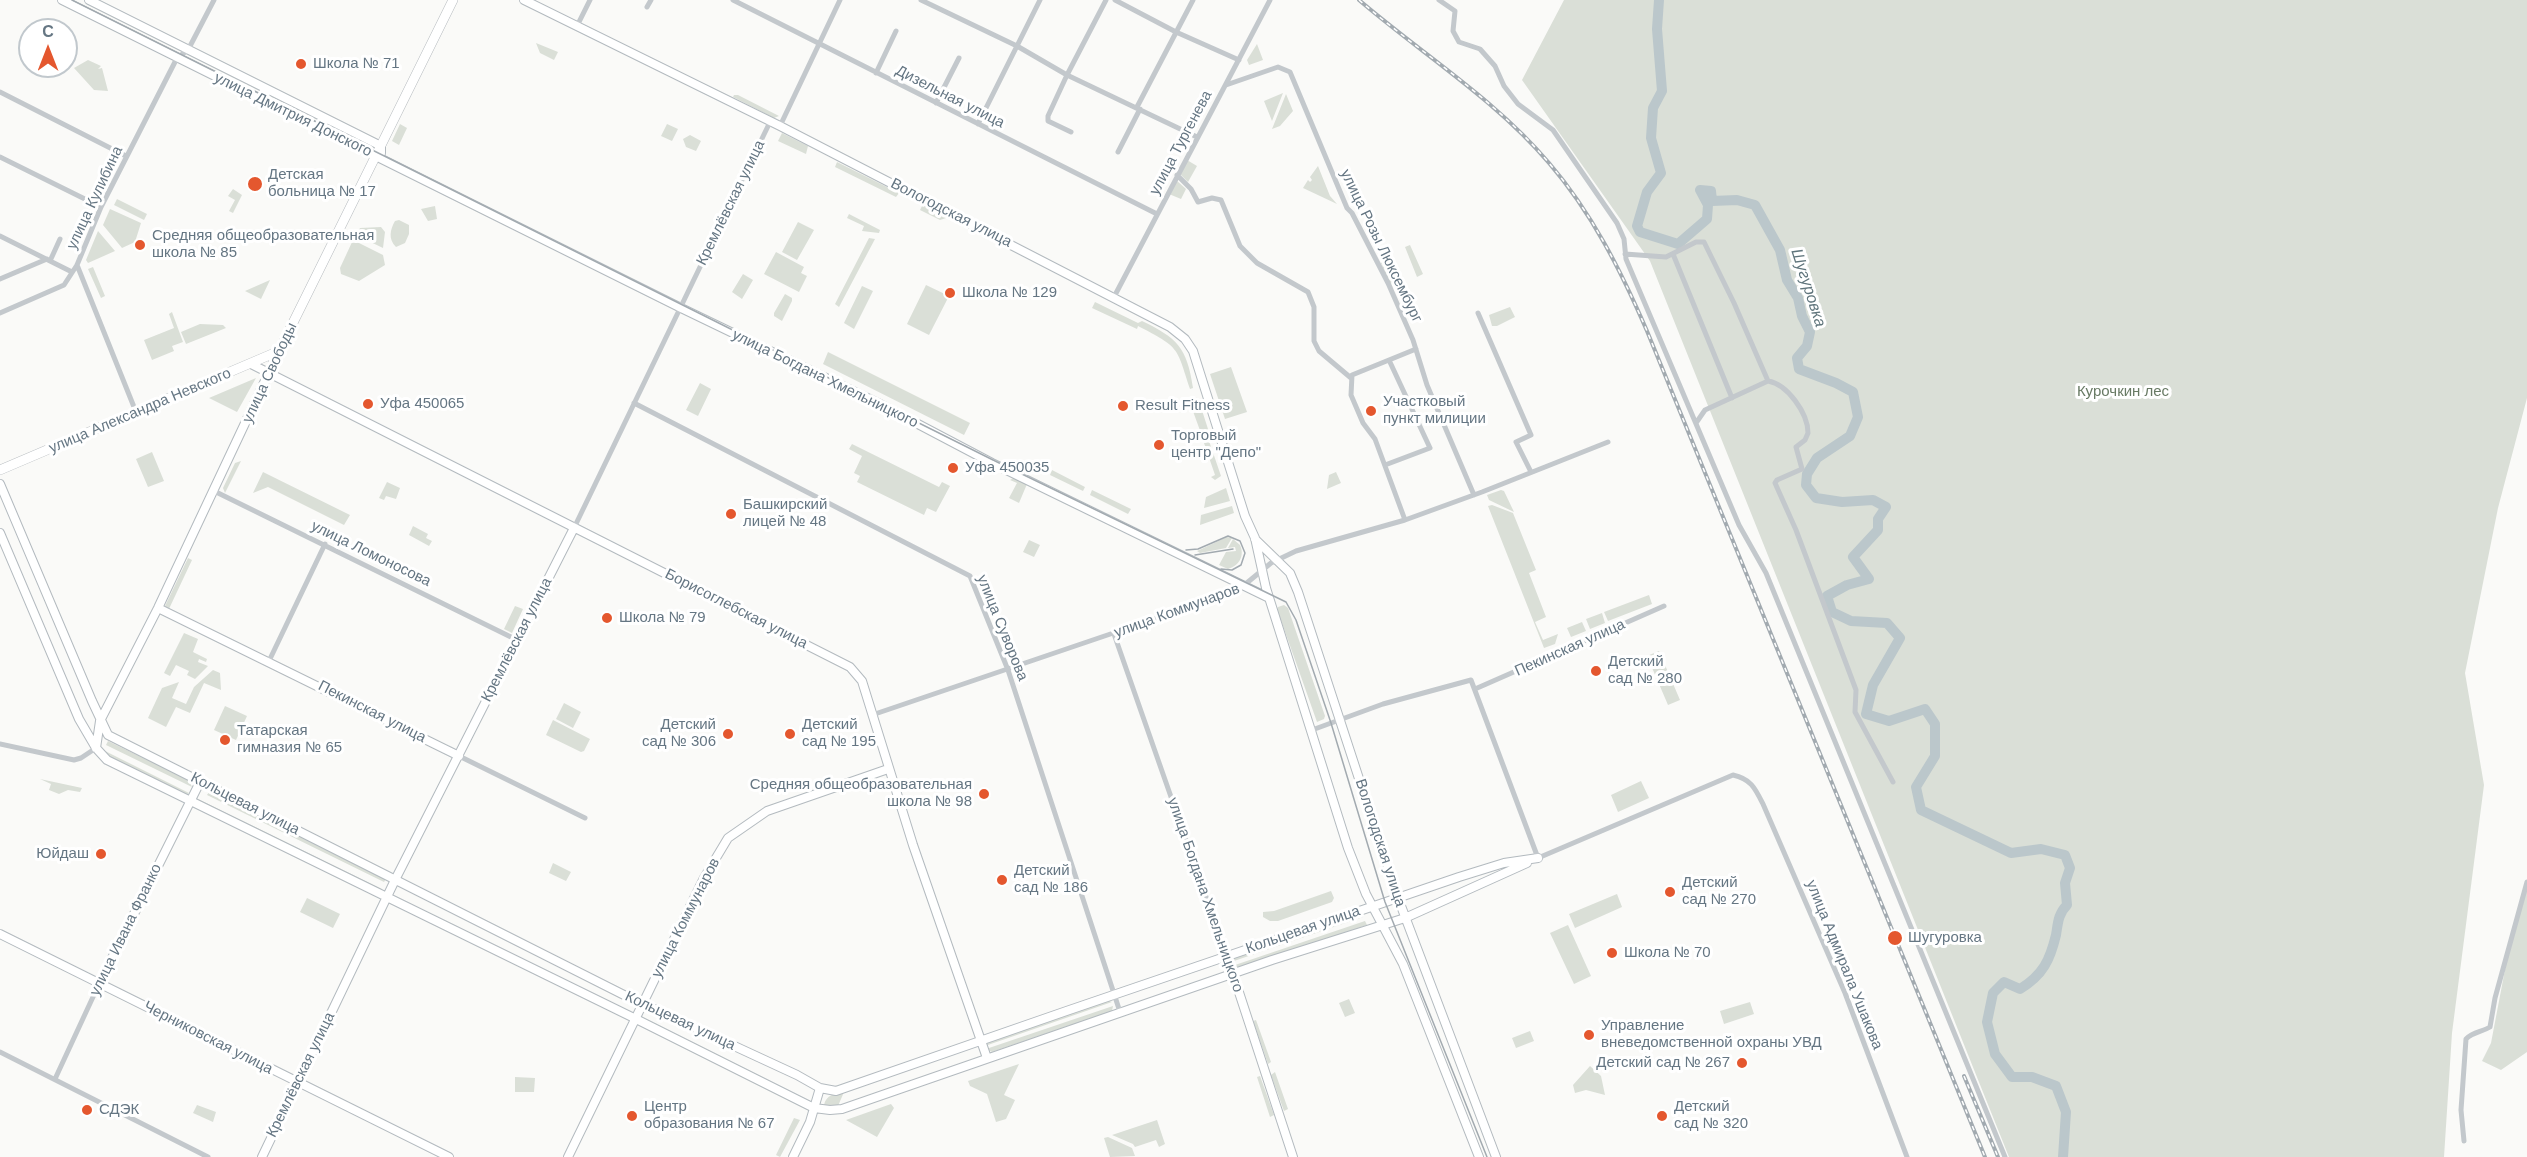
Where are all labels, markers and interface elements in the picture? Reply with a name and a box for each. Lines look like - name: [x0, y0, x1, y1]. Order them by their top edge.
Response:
- north arrow: [18, 18, 78, 78]
- text: С: [42, 23, 54, 40]
- place label: Школа № 71: [313, 55, 400, 73]
- marker: Школа № 71: [294, 57, 308, 71]
- street label: Дизельная улица: [893, 62, 1007, 132]
- street label: улица Дмитрия Донского: [211, 69, 375, 161]
- street label: улица Тургенева: [1146, 88, 1216, 198]
- street label: Кремлёвская улица: [693, 138, 769, 268]
- street label: улица Кулибина: [63, 143, 127, 253]
- place label: Детская больница № 17: [268, 166, 376, 201]
- street label: улица Розы Люксембург: [1336, 167, 1426, 325]
- marker: Детская больница № 17: [246, 175, 264, 193]
- street label: Вологодская улица: [887, 175, 1015, 251]
- place label: Средняя общеобразовательная школа № 85: [152, 227, 374, 262]
- marker: Средняя общеобразовательная школа № 85: [133, 238, 147, 252]
- water label: Шугуровка: [1786, 246, 1830, 330]
- place label: Школа № 129: [962, 284, 1057, 302]
- marker: Школа № 129: [943, 286, 957, 300]
- street label: улица Свободы: [239, 320, 301, 426]
- street label: улица Богдана Хмельницкого: [729, 326, 921, 432]
- street label: улица Александра Невского: [46, 364, 234, 458]
- park label: Курочкин лес: [2077, 383, 2169, 401]
- place label: Участковый пункт милиции: [1383, 393, 1486, 428]
- place label: Уфа 450065: [380, 395, 464, 413]
- marker: Уфа 450065: [361, 397, 375, 411]
- place label: Result Fitness: [1135, 397, 1230, 415]
- marker: Result Fitness: [1116, 399, 1130, 413]
- marker: Участковый пункт милиции: [1364, 404, 1378, 418]
- place label: Торговый центр "Депо": [1171, 427, 1261, 462]
- marker: Торговый центр "Депо": [1152, 438, 1166, 452]
- place label: Уфа 450035: [965, 459, 1049, 477]
- marker: Уфа 450035: [946, 461, 960, 475]
- place label: Башкирский лицей № 48: [743, 496, 827, 531]
- marker: Башкирский лицей № 48: [724, 507, 738, 521]
- street label: улица Ломоносова: [308, 517, 434, 591]
- street label: Борисоглебская улица: [662, 565, 810, 653]
- street label: улица Суворова: [973, 572, 1031, 684]
- street label: Кремлёвская улица: [478, 575, 556, 705]
- street label: улица Коммунаров: [1112, 580, 1242, 642]
- place label: Школа № 79: [619, 609, 706, 627]
- marker: Школа № 79: [600, 611, 614, 625]
- street label: Пекинская улица: [1512, 616, 1628, 680]
- place label: Детский сад № 280: [1608, 653, 1682, 688]
- marker: Детский сад № 280: [1589, 664, 1603, 678]
- street label: Пекинская улица: [315, 677, 429, 747]
- place label: Детский сад № 306: [642, 716, 716, 751]
- place label: Детский сад № 195: [802, 716, 876, 751]
- place label: Татарская гимназия № 65: [237, 722, 342, 757]
- marker: Детский сад № 306: [721, 727, 735, 741]
- marker: Детский сад № 195: [783, 727, 797, 741]
- marker: Татарская гимназия № 65: [218, 733, 232, 747]
- street label: Кольцевая улица: [188, 769, 302, 839]
- place label: Средняя общеобразовательная школа № 98: [750, 776, 972, 811]
- street label: Вологодская улица: [1351, 777, 1409, 909]
- marker: Средняя общеобразовательная школа № 98: [977, 787, 991, 801]
- street label: улица Богдана Хмельницкого: [1163, 795, 1247, 995]
- place label: Юйдаш: [36, 845, 89, 863]
- marker: Юйдаш: [94, 847, 108, 861]
- street label: улица Коммунаров: [648, 855, 724, 981]
- street label: улица Ивана Франко: [86, 861, 166, 999]
- place label: Детский сад № 186: [1014, 862, 1088, 897]
- marker: Детский сад № 186: [995, 873, 1009, 887]
- place label: Детский сад № 270: [1682, 874, 1756, 909]
- street label: улица Адмирала Ушакова: [1802, 878, 1886, 1052]
- marker: Детский сад № 270: [1663, 885, 1677, 899]
- street label: Кольцевая улица: [1243, 902, 1363, 958]
- marker: Шугуровка: [1886, 929, 1904, 947]
- place label: Шугуровка: [1908, 929, 1982, 947]
- place label: Школа № 70: [1624, 944, 1711, 962]
- marker: Школа № 70: [1605, 946, 1619, 960]
- street label: Кольцевая улица: [622, 988, 738, 1054]
- street label: Черниковская улица: [140, 998, 276, 1078]
- street label: Кремлёвская улица: [263, 1010, 339, 1140]
- place label: Управление вневедомственной охраны УВД: [1601, 1017, 1822, 1052]
- marker: Управление вневедомственной охраны УВД: [1582, 1028, 1596, 1042]
- place label: Детский сад № 267: [1596, 1054, 1730, 1072]
- marker: Детский сад № 267: [1735, 1056, 1749, 1070]
- place label: Центр образования № 67: [644, 1098, 775, 1133]
- place label: Детский сад № 320: [1674, 1098, 1748, 1133]
- place label: СДЭК: [99, 1101, 139, 1119]
- marker: СДЭК: [80, 1103, 94, 1117]
- marker: Центр образования № 67: [625, 1109, 639, 1123]
- marker: Детский сад № 320: [1655, 1109, 1669, 1123]

